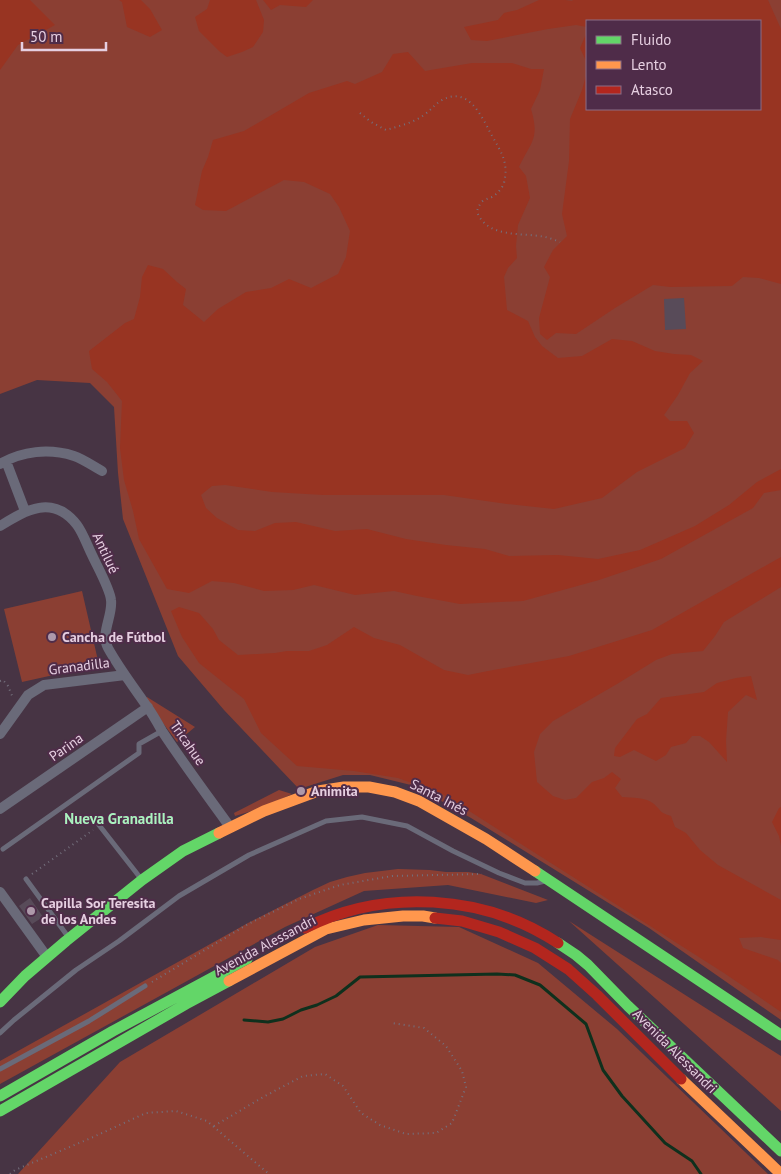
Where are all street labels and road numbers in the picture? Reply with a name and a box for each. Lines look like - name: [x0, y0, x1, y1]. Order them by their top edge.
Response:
- street label: Antilué: [89, 530, 123, 576]
- street label: Granadilla: [47, 653, 111, 679]
- street label: Tricahue: [166, 717, 210, 769]
- street label: Parina: [46, 729, 87, 765]
- street label: Santa Inés: [407, 775, 471, 819]
- street label: Avenida Alessandri: [211, 911, 319, 979]
- street label: Avenida Alessandri: [629, 1005, 721, 1097]

